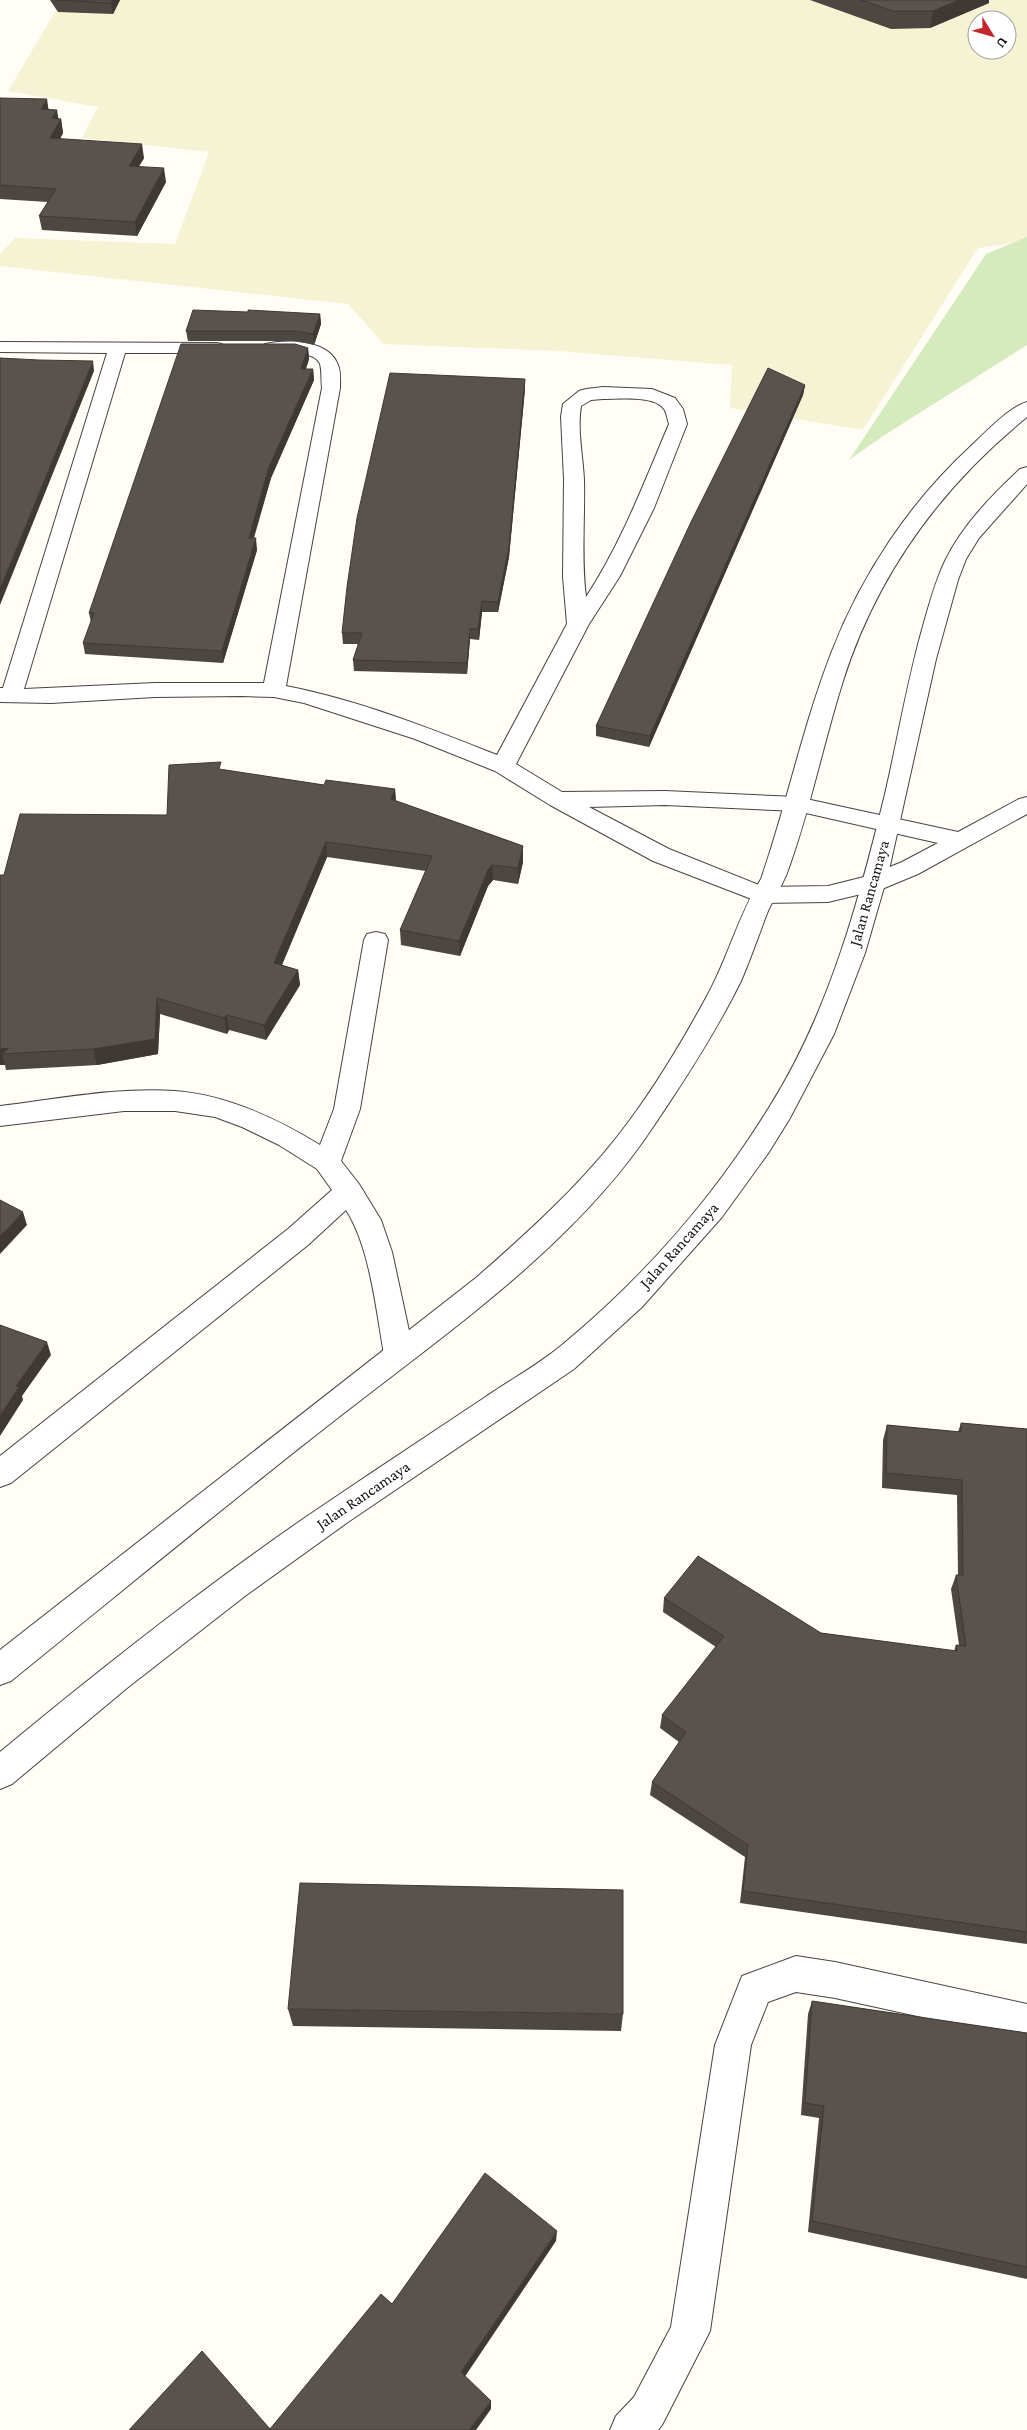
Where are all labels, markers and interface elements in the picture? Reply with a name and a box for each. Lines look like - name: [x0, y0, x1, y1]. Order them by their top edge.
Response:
- north arrow: [967, 10, 1017, 60]
- text: U: [993, 34, 1012, 52]
- street label: Jalan Rancamaya: [845, 838, 893, 950]
- street label: Jalan Rancamaya: [635, 1198, 723, 1293]
- street label: Jalan Rancamaya: [311, 1457, 414, 1534]

